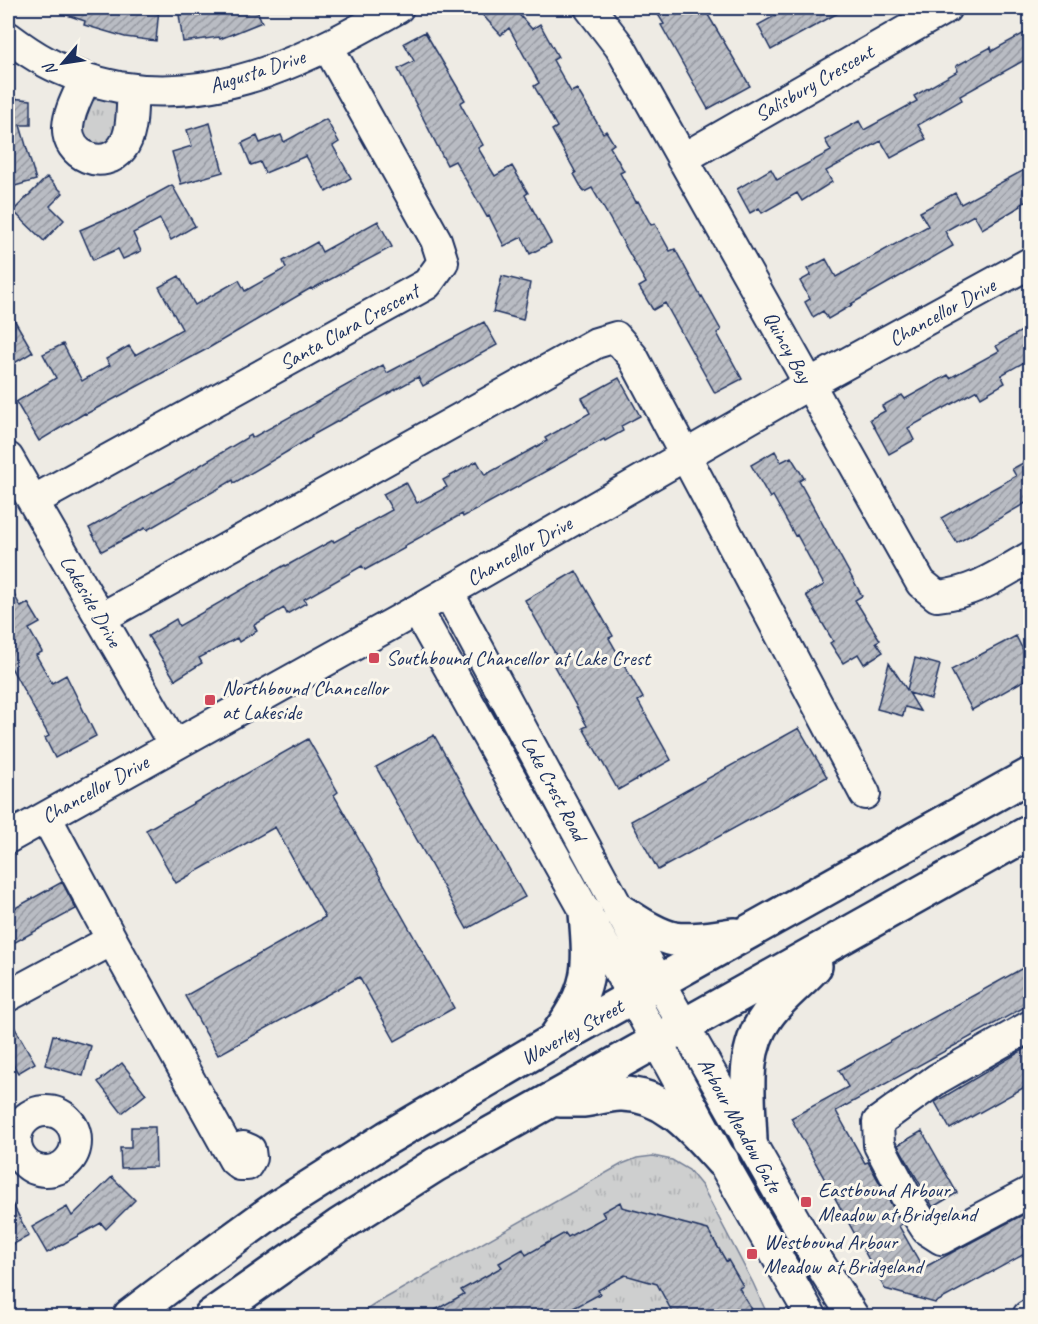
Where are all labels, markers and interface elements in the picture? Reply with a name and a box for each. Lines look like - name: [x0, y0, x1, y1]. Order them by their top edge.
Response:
- north arrow: [33, 33, 93, 93]
- street label: Salisbury Crescent: [750, 38, 880, 127]
- street label: Augusta Drive: [206, 43, 309, 99]
- text: N: [38, 58, 62, 79]
- street label: Chancellor Drive: [884, 272, 1001, 352]
- street label: Santa Clara Crescent: [275, 276, 426, 376]
- street label: Quincy Bay: [758, 307, 819, 389]
- street label: Chancellor Drive: [461, 510, 578, 592]
- street label: Lakeside Drive: [54, 551, 128, 652]
- place label: Southbound Chancellor at Lake Crest: [386, 645, 652, 671]
- marker: Southbound Chancellor at Lake Crest: [367, 651, 381, 665]
- place label: Northbound Chancellor at Lakeside: [222, 675, 390, 725]
- marker: Northbound Chancellor at Lakeside: [203, 693, 217, 707]
- street label: Lake Crest Road: [515, 731, 594, 849]
- street label: Chancellor Drive: [37, 749, 154, 829]
- street label: Waverley Street: [516, 992, 630, 1071]
- street label: Arbour Meadow Gate: [692, 1053, 789, 1199]
- place label: Eastbound Arbour Meadow at Bridgeland: [818, 1177, 979, 1227]
- marker: Eastbound Arbour Meadow at Bridgeland: [799, 1195, 813, 1209]
- place label: Westbound Arbour Meadow at Bridgeland: [764, 1229, 925, 1279]
- marker: Westbound Arbour Meadow at Bridgeland: [745, 1247, 759, 1261]

